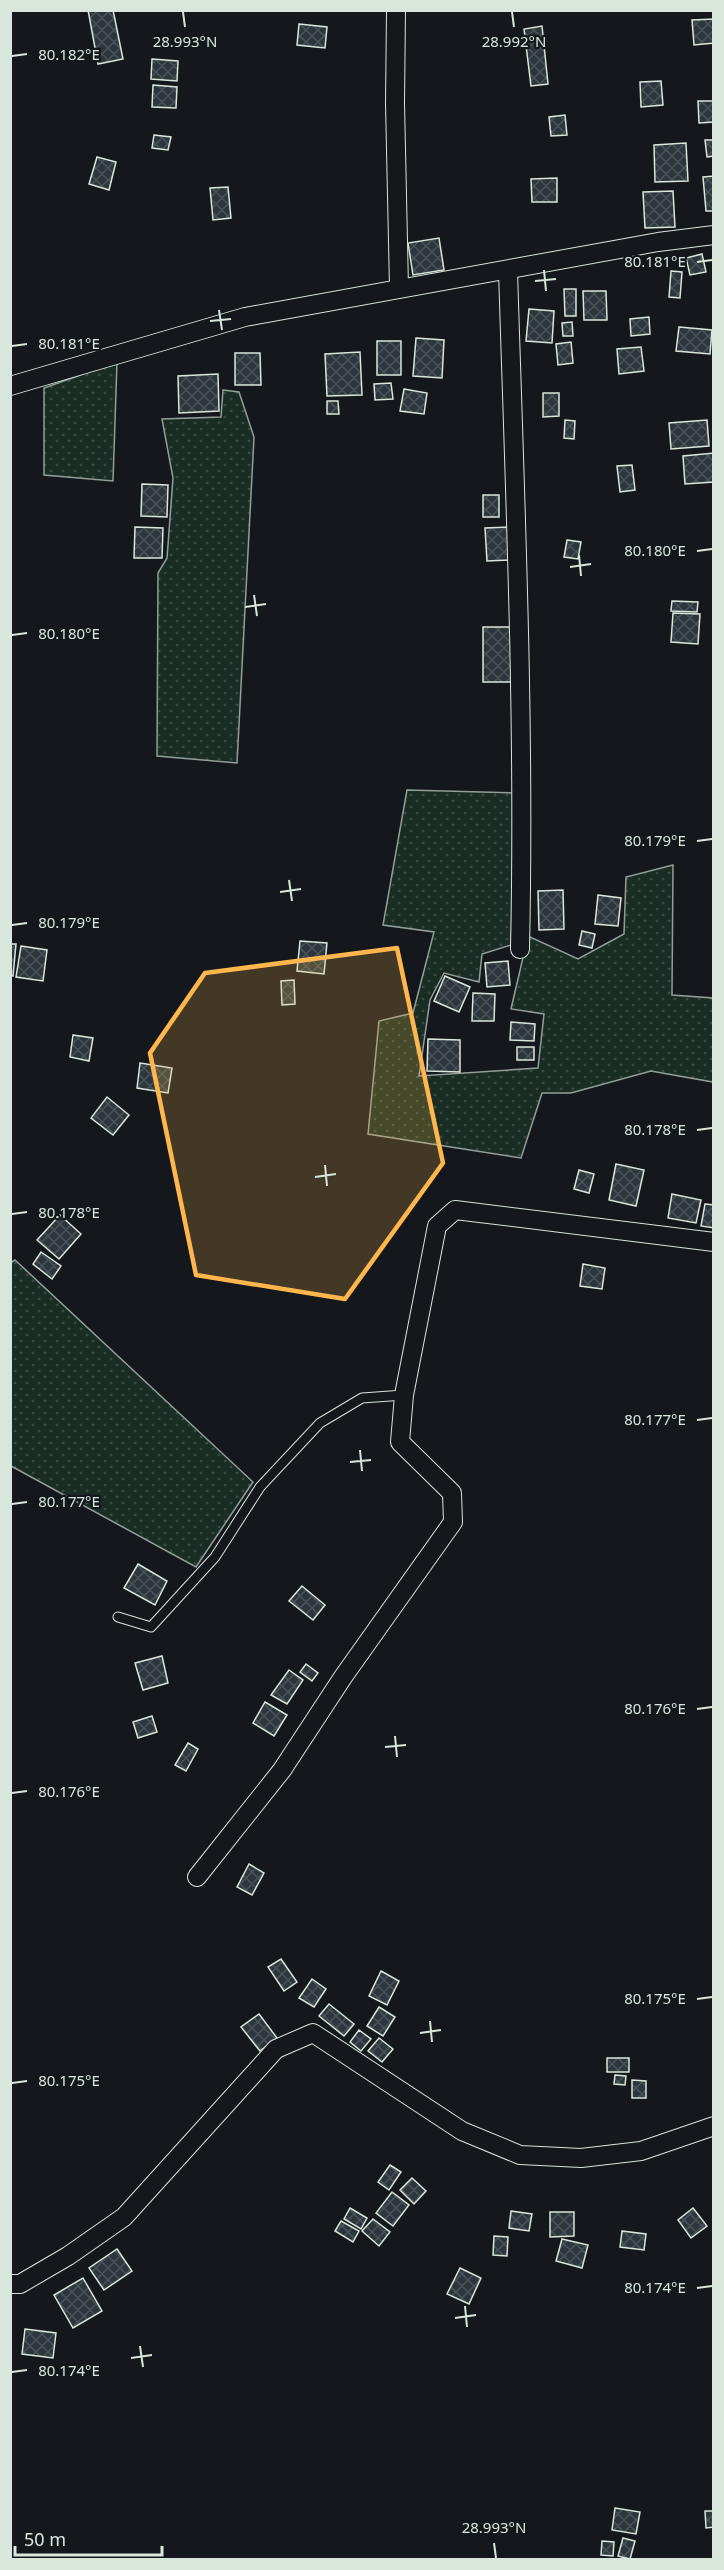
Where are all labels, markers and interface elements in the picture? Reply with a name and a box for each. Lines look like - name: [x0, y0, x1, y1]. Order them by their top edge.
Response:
- text: 28.993°N: [153, 31, 217, 51]
- text: 28.992°N: [482, 31, 546, 51]
- text: 80.182°E: [38, 44, 100, 64]
- text: 80.181°E: [624, 251, 686, 271]
- text: 80.181°E: [38, 333, 100, 353]
- text: 80.180°E: [624, 540, 686, 560]
- text: 80.180°E: [38, 623, 100, 643]
- text: 80.179°E: [624, 830, 686, 850]
- text: 80.179°E: [38, 912, 100, 932]
- text: 80.178°E: [624, 1119, 686, 1139]
- text: 80.178°E: [38, 1202, 100, 1222]
- text: 80.177°E: [624, 1409, 686, 1429]
- text: 80.177°E: [38, 1491, 100, 1511]
- text: 80.176°E: [624, 1698, 686, 1718]
- text: 80.176°E: [38, 1781, 100, 1801]
- text: 80.175°E: [624, 1988, 686, 2008]
- text: 80.175°E: [38, 2070, 100, 2090]
- text: 80.174°E: [624, 2277, 686, 2297]
- text: 80.174°E: [38, 2360, 100, 2380]
- text: 28.993°N: [462, 2517, 526, 2537]
- scale bar: [15, 2519, 162, 2557]
- text: 50 m: [24, 2527, 66, 2551]

